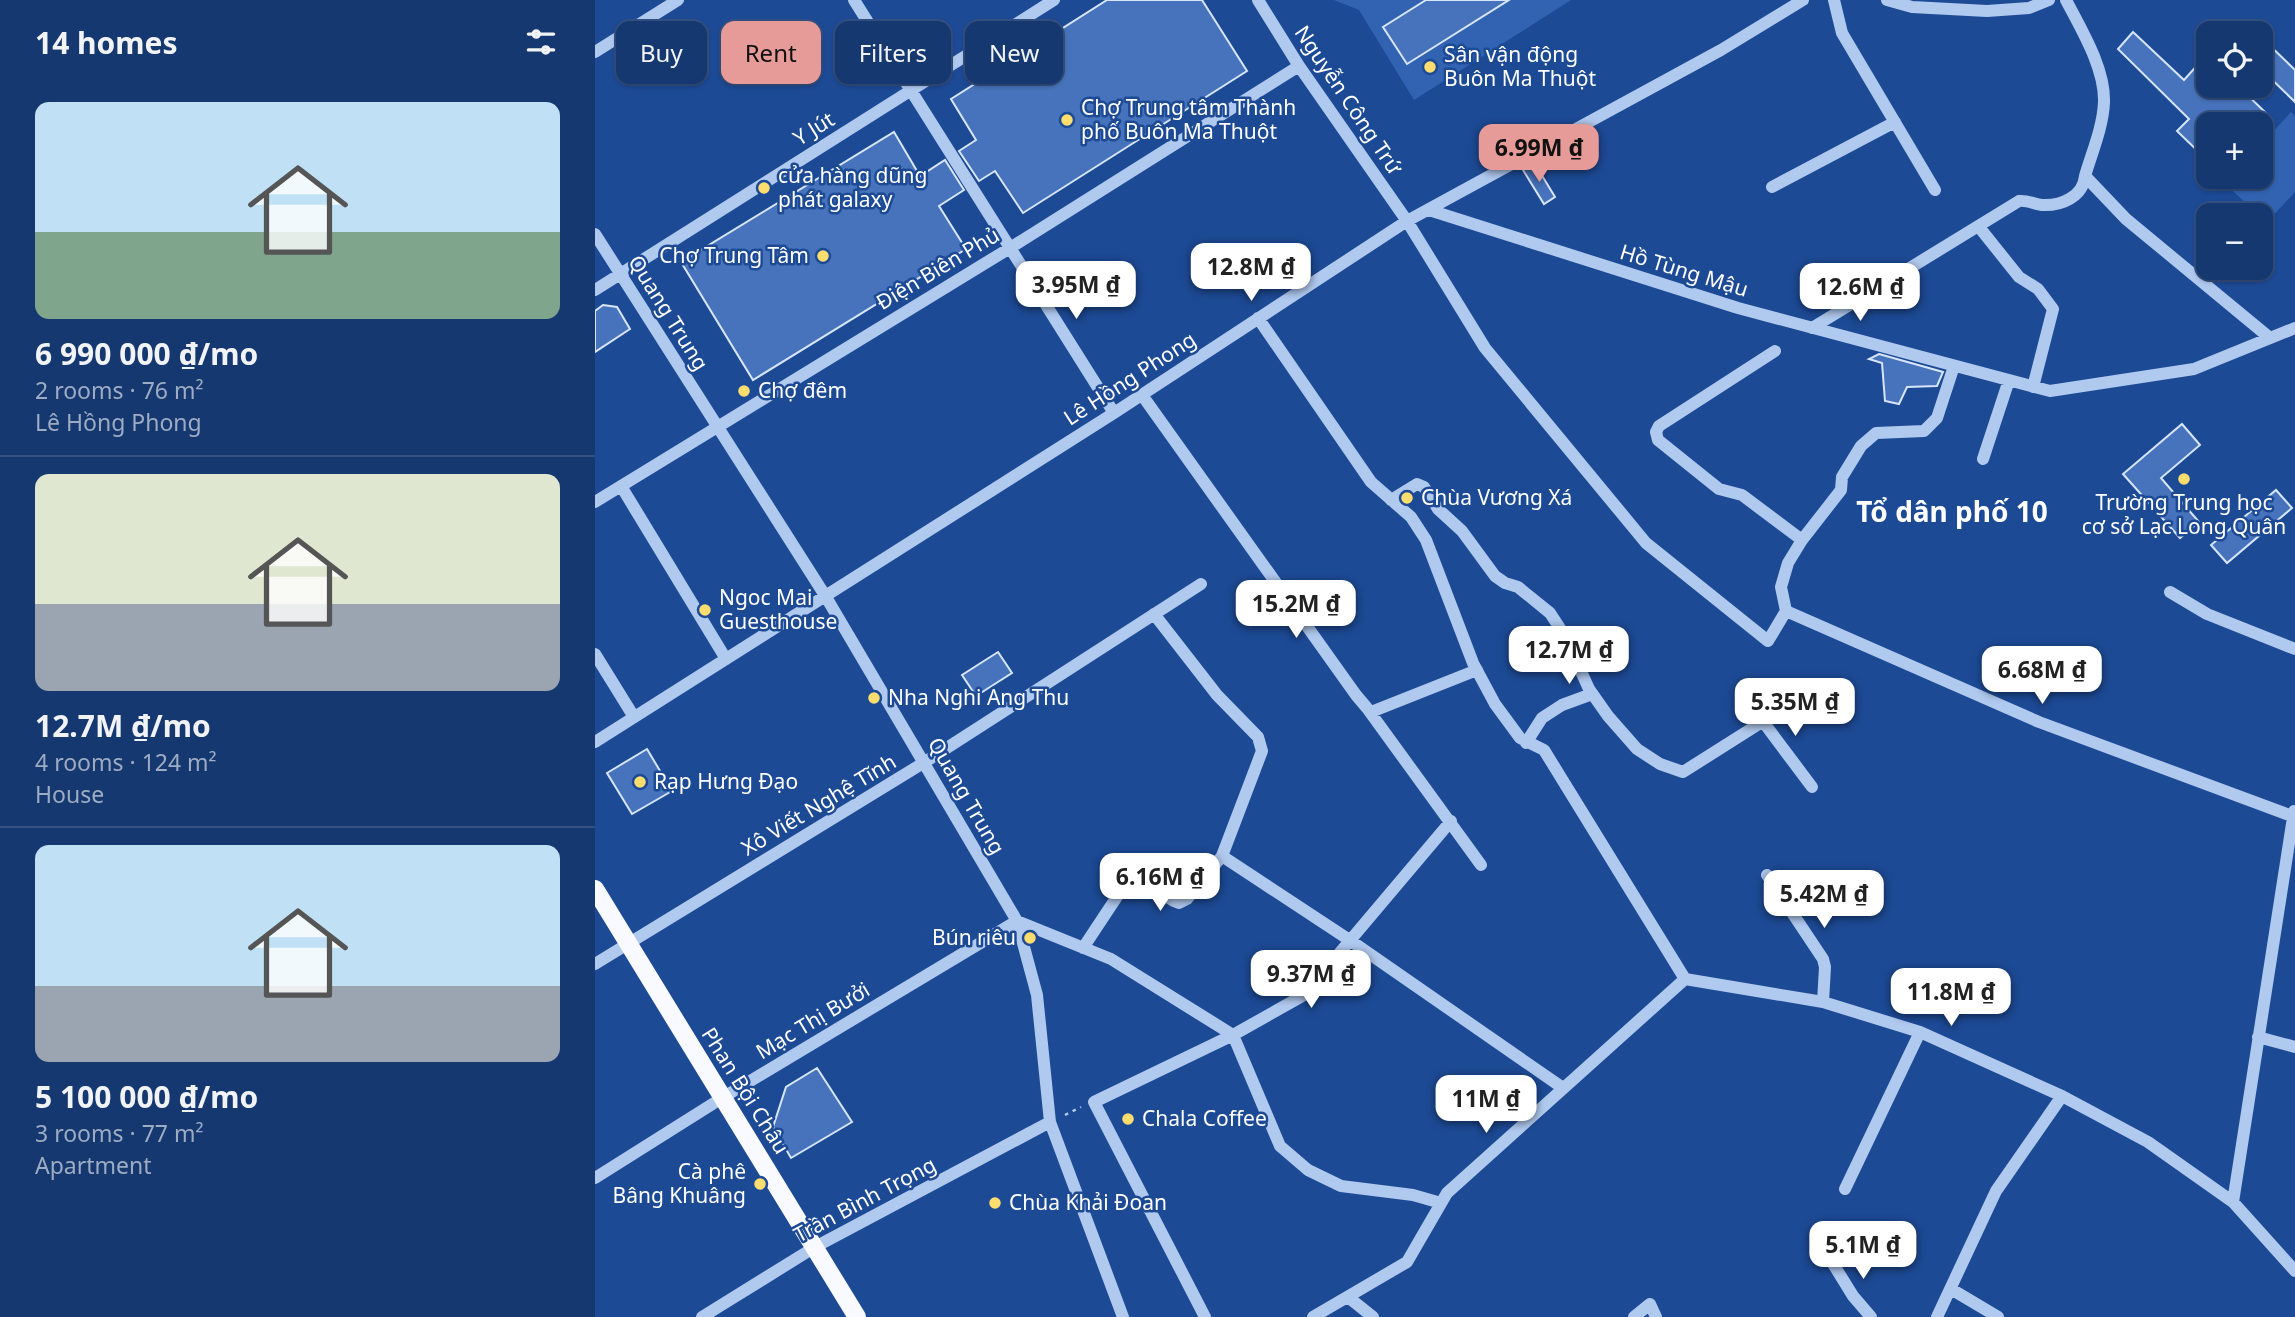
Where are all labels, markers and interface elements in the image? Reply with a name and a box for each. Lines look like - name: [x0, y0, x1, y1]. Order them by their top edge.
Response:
- street label: Nguyễn Công Trứ: [1289, 20, 1409, 180]
- chip: Buy: [616, 21, 707, 84]
- chip: Rent: [721, 21, 821, 84]
- chip: Filters: [835, 21, 951, 84]
- chip: New: [965, 21, 1063, 84]
- map controls: [2196, 21, 2273, 280]
- button: locate: [2196, 21, 2273, 98]
- text: 14 homes: [35, 22, 178, 63]
- icon: filters: [522, 23, 560, 61]
- place label: Sân vận động Buôn Ma Thuột: [1444, 40, 1596, 92]
- marker: Sân vận động Buôn Ma Thuột: [1422, 59, 1438, 75]
- place label: Chợ Trung tâm Thành phố Buôn Ma Thuột: [1081, 93, 1296, 145]
- street label: Y Jút: [788, 104, 840, 152]
- marker: Chợ Trung tâm Thành phố Buôn Ma Thuột: [1059, 112, 1075, 128]
- button: +: [2196, 112, 2273, 189]
- pin: 6.99M ₫: [1474, 124, 1604, 184]
- text: 6.99M ₫: [1495, 131, 1583, 163]
- icon: home: [235, 147, 361, 273]
- place label: cửa hàng dũng phát galaxy: [778, 161, 927, 213]
- marker: cửa hàng dũng phát galaxy: [756, 180, 772, 196]
- button: −: [2196, 203, 2273, 280]
- street label: Điện Biên Phủ: [871, 220, 1004, 316]
- street label: Hồ Tùng Mậu: [1617, 237, 1752, 303]
- place label: Chợ Trung Tâm: [659, 241, 809, 269]
- pin: 12.8M ₫: [1186, 244, 1316, 303]
- marker: Chợ Trung Tâm: [815, 248, 831, 264]
- street label: Quang Trung: [622, 250, 715, 375]
- text: 12.8M ₫: [1207, 250, 1295, 282]
- pin: 3.95M ₫: [1011, 262, 1141, 321]
- pin: 12.6M ₫: [1795, 264, 1925, 323]
- text: 3.95M ₫: [1032, 268, 1120, 300]
- text: 12.6M ₫: [1816, 270, 1904, 302]
- street label: Lê Hồng Phong: [1058, 325, 1201, 431]
- text: 6 990 000 ₫/mo: [35, 333, 258, 374]
- text: 2 rooms · 76 m²: [35, 374, 204, 406]
- place label: Chợ đêm: [758, 376, 847, 404]
- marker: Chợ đêm: [736, 383, 752, 399]
- text: Lê Hồng Phong: [35, 406, 202, 438]
- marker: Trường Trung học cơ sở Lạc Long Quân: [2176, 471, 2192, 487]
- place label: Chùa Vương Xá: [1421, 483, 1572, 511]
- place label: Trường Trung học cơ sở Lạc Long Quân: [2082, 488, 2286, 540]
- marker: Chùa Vương Xá: [1399, 490, 1415, 506]
- district label: Tổ dân phố 10: [1856, 492, 2048, 530]
- icon: home: [235, 519, 361, 645]
- pin: 15.2M ₫: [1231, 580, 1361, 640]
- place label: Ngoc Mai Guesthouse: [719, 583, 837, 635]
- text: 15.2M ₫: [1252, 587, 1340, 619]
- marker: Ngoc Mai Guesthouse: [697, 602, 713, 618]
- pin: 12.7M ₫: [1504, 626, 1634, 686]
- text: 12.7M ₫: [1525, 633, 1613, 665]
- pin: 6.68M ₫: [1977, 646, 2107, 706]
- text: 6.68M ₫: [1998, 653, 2086, 685]
- pin: 5.35M ₫: [1730, 678, 1860, 738]
- place label: Nha Nghi Ang Thu: [888, 683, 1069, 711]
- text: 5.35M ₫: [1751, 685, 1839, 717]
- marker: Nha Nghi Ang Thu: [866, 690, 882, 706]
- text: 12.7M ₫/mo: [35, 705, 211, 746]
- street label: Quang Trung: [922, 732, 1012, 859]
- text: 4 rooms · 124 m²: [35, 746, 217, 778]
- street label: Xô Viết Nghệ Tĩnh: [736, 747, 901, 861]
- place label: Rạp Hưng Đạo: [654, 767, 798, 795]
- marker: Rạp Hưng Đạo: [632, 774, 648, 790]
- text: House: [35, 778, 104, 810]
- pin: 6.16M ₫: [1095, 853, 1225, 913]
- text: 6.16M ₫: [1116, 860, 1204, 892]
- pin: 5.42M ₫: [1759, 870, 1889, 930]
- text: 5.42M ₫: [1780, 877, 1868, 909]
- icon: home: [235, 890, 361, 1016]
- place label: Bún riêu: [932, 923, 1016, 951]
- marker: Bún riêu: [1022, 930, 1038, 946]
- pin: 9.37M ₫: [1246, 950, 1376, 1010]
- text: 9.37M ₫: [1267, 957, 1355, 989]
- pin: 11.8M ₫: [1886, 968, 2016, 1028]
- street label: Mạc Thị Bưởi: [750, 975, 875, 1065]
- text: 11.8M ₫: [1907, 975, 1995, 1007]
- street label: Phan Bội Châu: [696, 1022, 796, 1159]
- text: 5 100 000 ₫/mo: [35, 1076, 258, 1117]
- pin: 11M ₫: [1437, 1076, 1535, 1135]
- text: 11M ₫: [1452, 1082, 1520, 1114]
- place label: Chala Coffee: [1142, 1104, 1267, 1132]
- marker: Chala Coffee: [1120, 1111, 1136, 1127]
- text: 3 rooms · 77 m²: [35, 1117, 204, 1149]
- text: Apartment: [35, 1149, 152, 1181]
- street label: Trần Bình Trọng: [789, 1150, 940, 1248]
- place label: Cà phê Bâng Khuâng: [613, 1157, 746, 1209]
- marker: Cà phê Bâng Khuâng: [752, 1176, 768, 1192]
- place label: Chùa Khải Đoan: [1009, 1188, 1167, 1216]
- marker: Chùa Khải Đoan: [987, 1195, 1003, 1211]
- pin: 5.1M ₫: [1806, 1222, 1920, 1281]
- text: 5.1M ₫: [1825, 1228, 1901, 1260]

